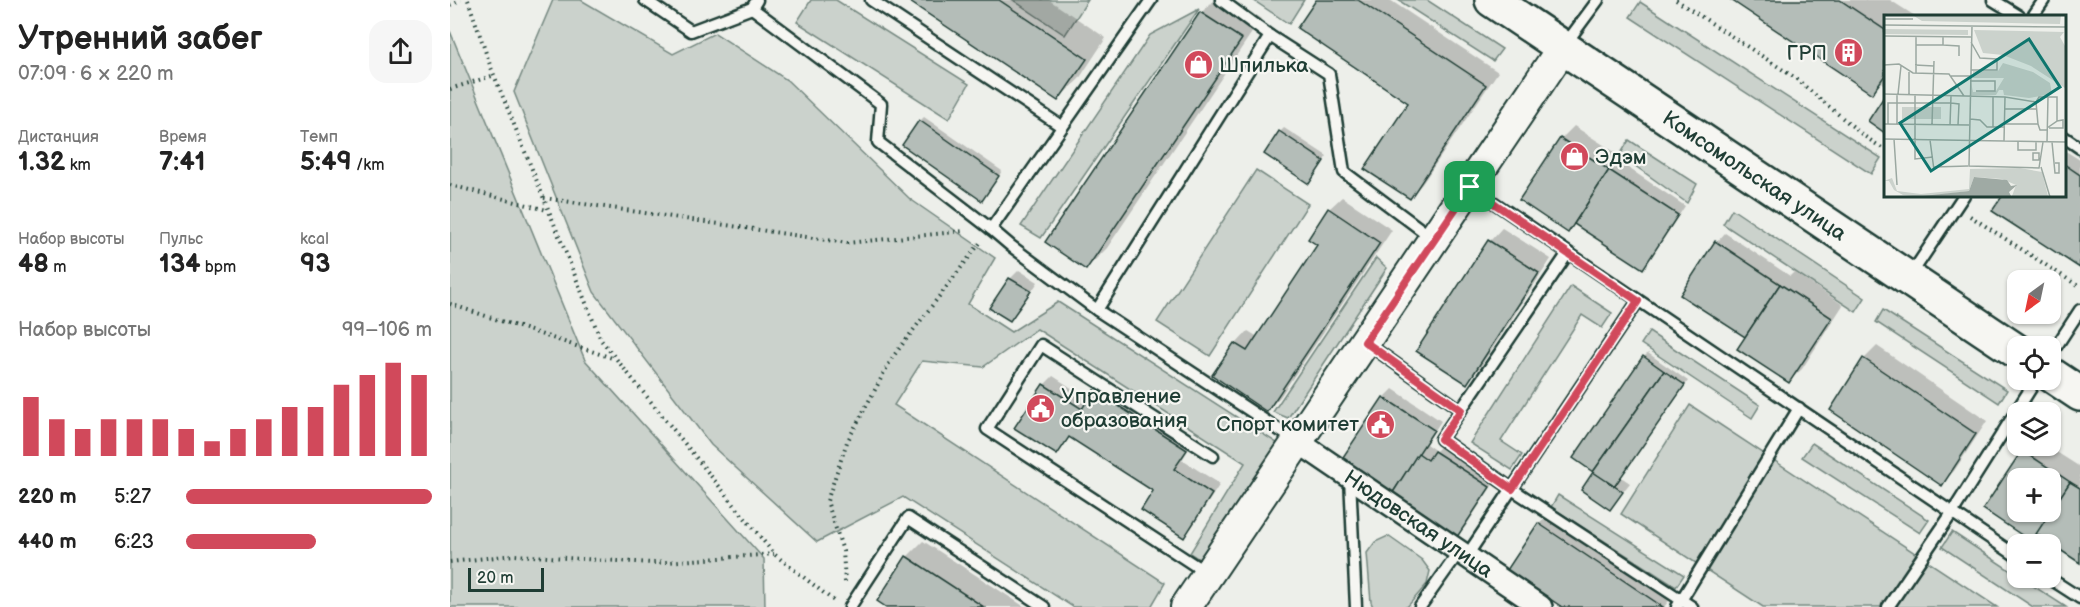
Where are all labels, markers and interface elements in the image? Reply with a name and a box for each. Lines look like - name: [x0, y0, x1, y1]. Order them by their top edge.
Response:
- inset map: [1884, 15, 2065, 196]
- text: Утренний забег: [18, 19, 263, 59]
- button: share: [369, 20, 432, 83]
- building icon: ГРП: [1832, 37, 1864, 69]
- place label: ГРП: [1786, 41, 1827, 66]
- shop icon: Шпилька: [1182, 49, 1214, 81]
- place label: Шпилька: [1219, 53, 1309, 78]
- text: 07:09 · 6 × 220 m: [18, 62, 174, 86]
- street label: Комсомольская улица: [1658, 106, 1851, 247]
- text: Дистанция: [18, 128, 99, 147]
- text: Время: [159, 128, 207, 147]
- text: Темп: [300, 128, 338, 147]
- shop icon: Эдэм: [1558, 141, 1590, 173]
- place label: Эдэм: [1595, 145, 1647, 170]
- text: 1.32: [18, 147, 65, 178]
- text: 7:41: [159, 147, 205, 178]
- text: 5:49: [300, 147, 352, 178]
- text: km: [65, 156, 91, 175]
- text: /km: [352, 156, 384, 175]
- pin: [1444, 161, 1495, 212]
- icon: arrive: [1453, 170, 1486, 203]
- text: Набор высоты: [18, 230, 125, 249]
- text: Пульс: [159, 230, 203, 249]
- text: kcal: [300, 230, 329, 249]
- text: 48: [18, 249, 49, 280]
- text: 134: [159, 249, 200, 280]
- text: 93: [300, 249, 330, 280]
- text: m: [49, 258, 67, 277]
- text: bpm: [200, 258, 236, 277]
- north arrow: [2007, 270, 2061, 324]
- map controls: [2007, 270, 2061, 588]
- text: Набор высоты: [18, 318, 151, 342]
- text: 99–106 m: [342, 318, 432, 342]
- button: locate: [2007, 336, 2061, 390]
- place label: Управление образования: [1061, 384, 1187, 433]
- public building icon: Управление образования: [1024, 392, 1056, 424]
- button: layers: [2007, 402, 2061, 456]
- public building icon: Спорт комитет: [1364, 408, 1396, 440]
- place label: Спорт комитет: [1216, 412, 1359, 437]
- street label: Нюдовская улица: [1339, 465, 1498, 584]
- button: +: [2007, 468, 2061, 522]
- text: 220 m: [18, 485, 77, 509]
- text: 5:27: [114, 485, 151, 509]
- text: 440 m: [18, 530, 76, 554]
- text: 6:23: [114, 530, 154, 554]
- button: −: [2007, 534, 2061, 588]
- scale bar: [468, 565, 544, 592]
- text: 20 m: [477, 569, 513, 588]

